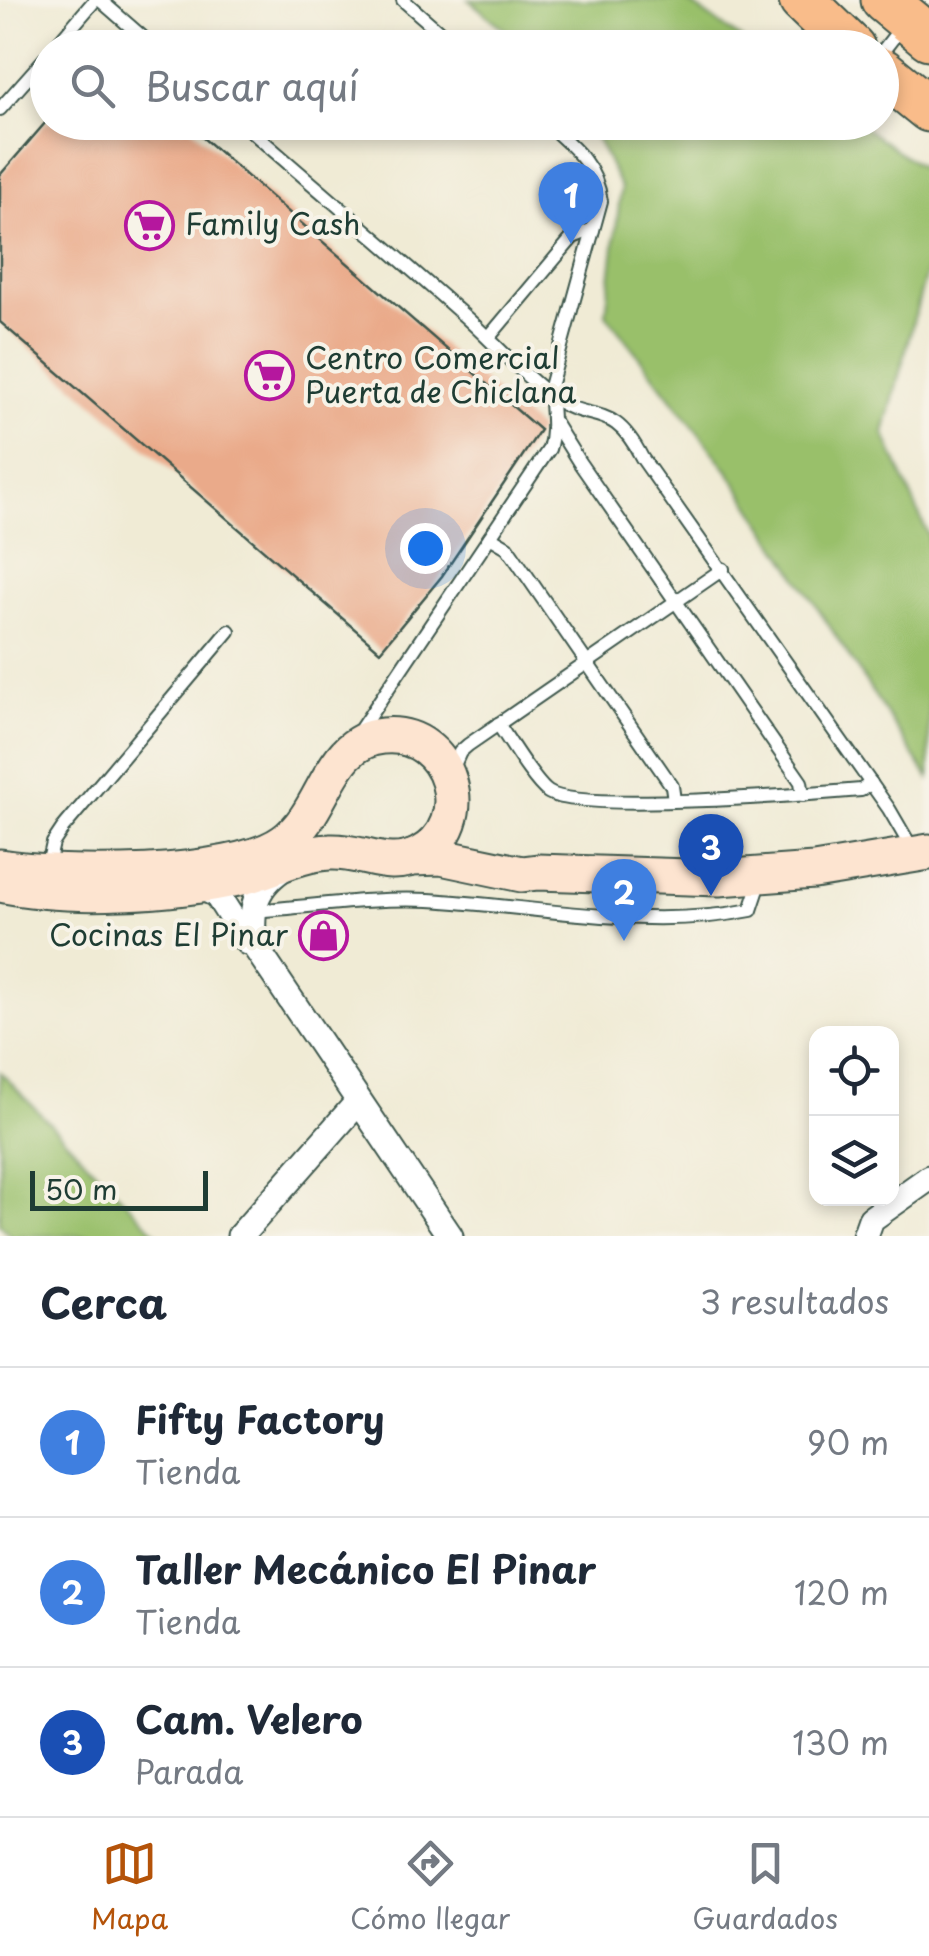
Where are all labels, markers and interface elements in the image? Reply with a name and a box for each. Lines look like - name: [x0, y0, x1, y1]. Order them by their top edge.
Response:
- search box: [30, 30, 899, 140]
- text: Buscar aquí: [145, 57, 359, 114]
- icon: search: [65, 58, 120, 113]
- pin: 1: [538, 162, 604, 244]
- supermarket icon: Family Cash: [124, 199, 176, 251]
- place label: Family Cash: [185, 200, 361, 245]
- place label: Centro Comercial Puerta de Chiclana: [305, 334, 577, 413]
- supermarket icon: Centro Comercial Puerta de Chiclana: [244, 350, 296, 402]
- your location: [400, 523, 451, 574]
- pin: 3: [678, 814, 744, 896]
- pin: 2: [592, 858, 656, 941]
- shop icon: Cocinas El Pinar: [297, 910, 349, 962]
- place label: Cocinas El Pinar: [49, 911, 288, 956]
- map controls: [809, 1026, 899, 1206]
- button: locate: [809, 1026, 899, 1116]
- button: layers: [809, 1116, 899, 1206]
- scale bar: [30, 1166, 208, 1210]
- text: 50 m: [45, 1167, 118, 1210]
- text: Cerca: [40, 1270, 167, 1333]
- text: 3 resultados: [700, 1277, 889, 1325]
- text: Fifty Factory: [135, 1390, 385, 1447]
- text: 1: [65, 1418, 80, 1466]
- text: 90 m: [807, 1418, 889, 1466]
- text: Tienda: [135, 1447, 240, 1495]
- text: Taller Mecánico El Pinar: [135, 1540, 596, 1597]
- text: 2: [61, 1568, 84, 1616]
- text: 120 m: [794, 1568, 889, 1616]
- text: Tienda: [135, 1597, 240, 1645]
- text: Cam. Velero: [135, 1690, 363, 1747]
- text: 3: [62, 1718, 83, 1766]
- text: 130 m: [792, 1718, 889, 1766]
- text: Parada: [135, 1747, 243, 1795]
- tab: Mapa: [91, 1836, 168, 1939]
- tab: Cómo llegar: [350, 1836, 510, 1939]
- tab: Guardados: [692, 1836, 838, 1939]

